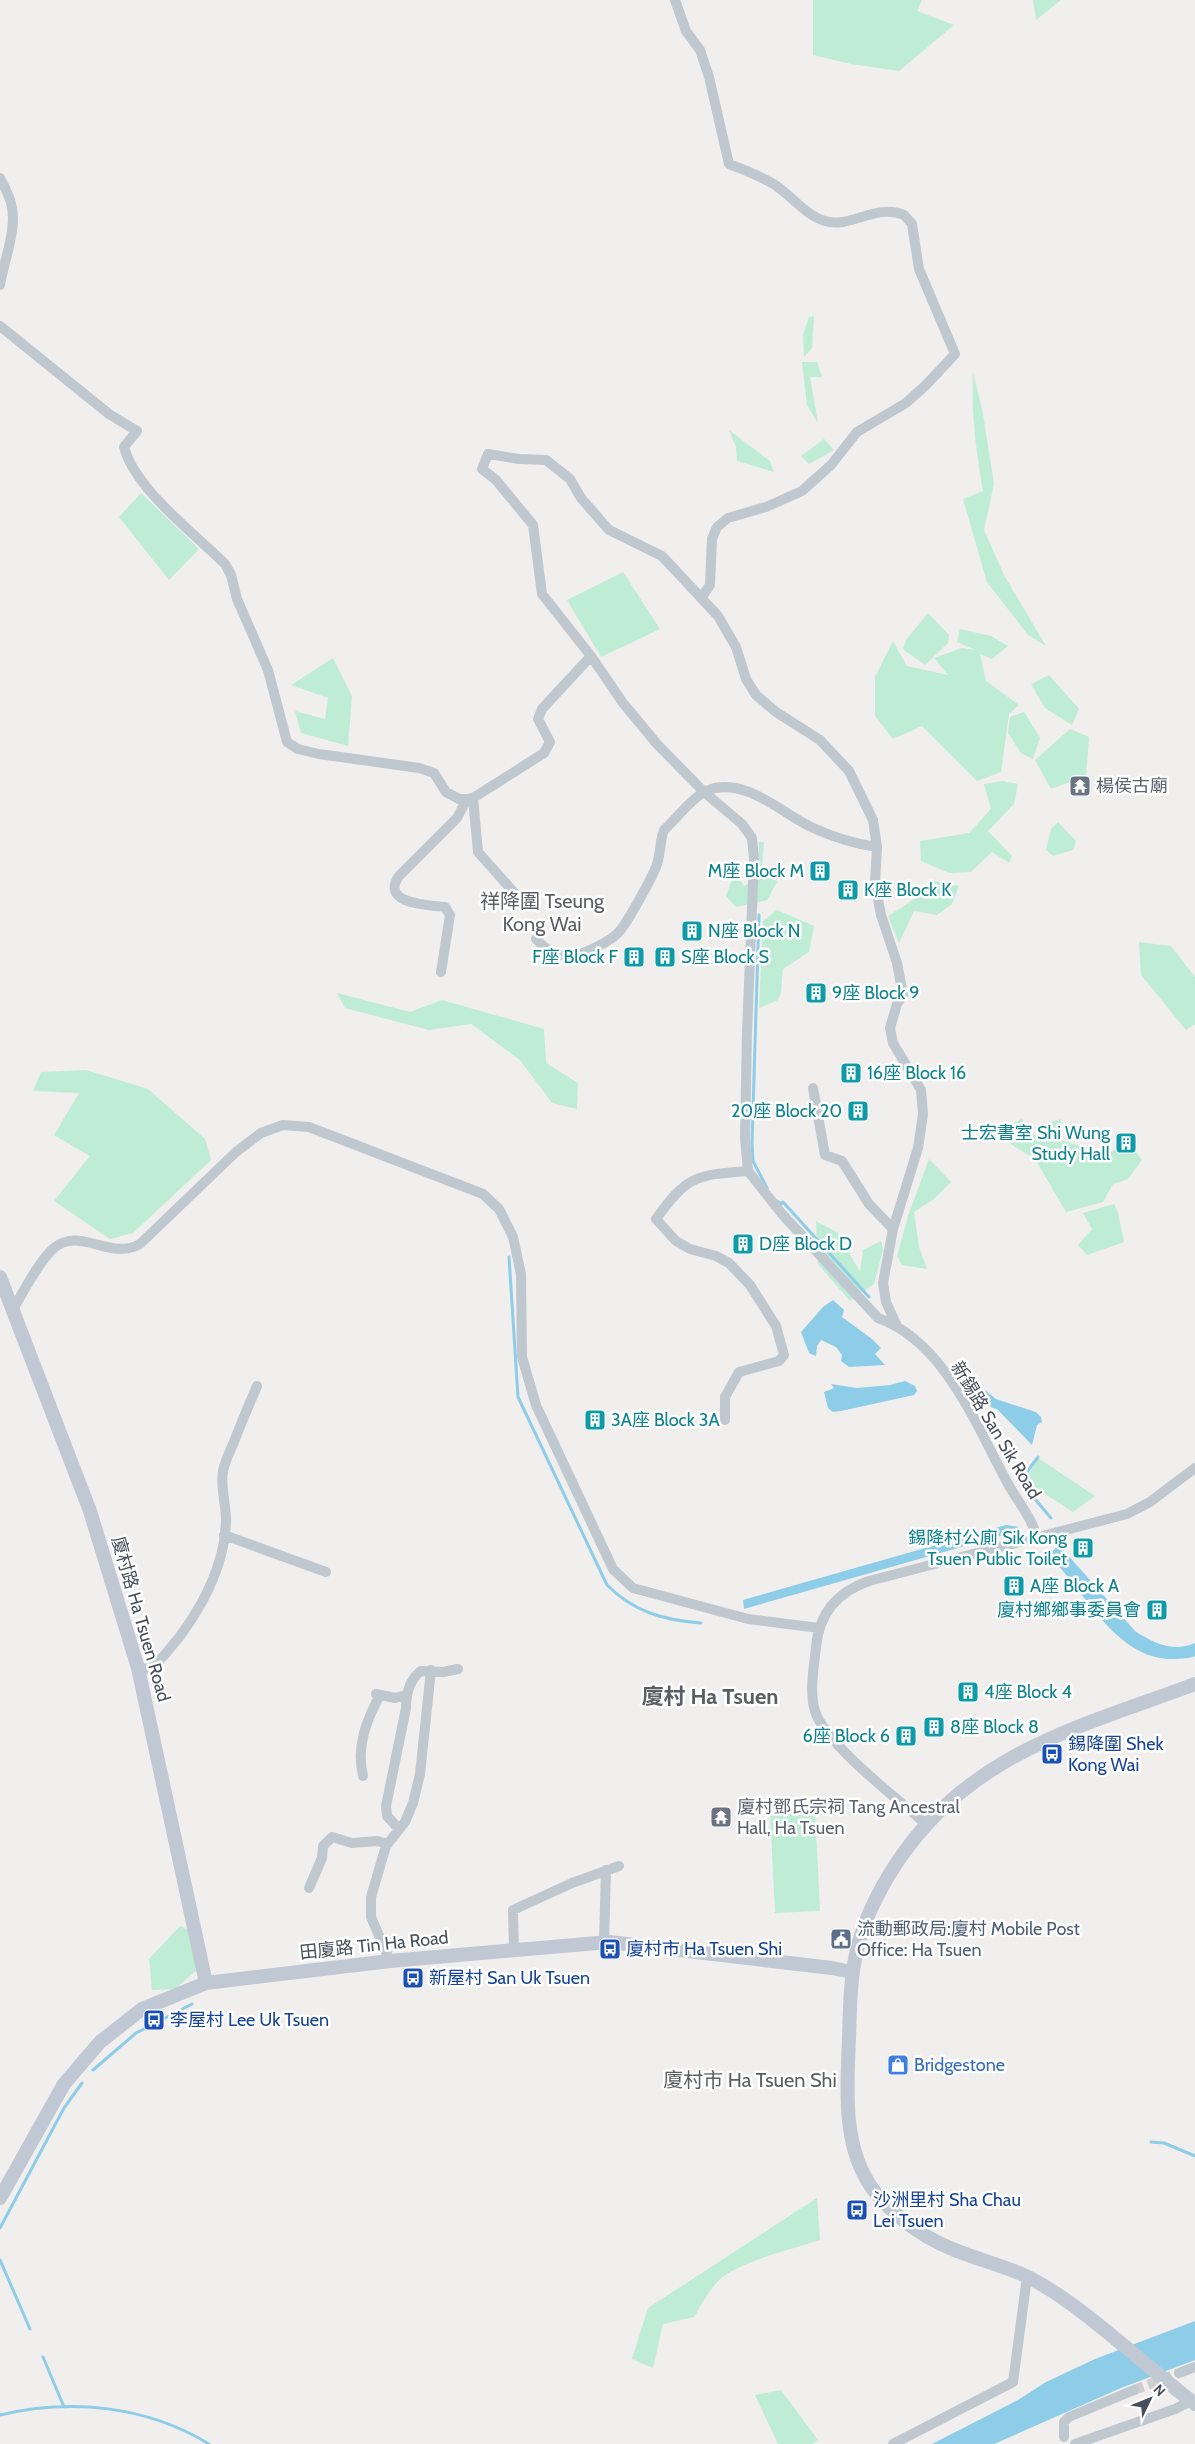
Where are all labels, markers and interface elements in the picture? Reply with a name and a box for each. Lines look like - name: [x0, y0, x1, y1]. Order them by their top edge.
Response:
- temple icon: 楊侯古廟: [1068, 774, 1092, 798]
- place label: 楊侯古廟: [1096, 775, 1168, 797]
- building icon: M座 Block M: [808, 859, 832, 883]
- place label: M座 Block M: [708, 860, 804, 882]
- building icon: K座 Block K: [836, 878, 860, 902]
- place label: K座 Block K: [864, 879, 952, 901]
- district label: 祥降圍 Tseung Kong Wai: [480, 889, 605, 936]
- building icon: N座 Block N: [680, 919, 704, 943]
- place label: N座 Block N: [708, 920, 800, 942]
- building icon: F座 Block F: [622, 945, 646, 969]
- building icon: S座 Block S: [653, 945, 677, 969]
- place label: F座 Block F: [532, 946, 619, 968]
- place label: S座 Block S: [681, 946, 769, 968]
- building icon: 9座 Block 9: [804, 981, 828, 1005]
- place label: 9座 Block 9: [832, 982, 919, 1004]
- building icon: 16座 Block 16: [839, 1061, 863, 1085]
- place label: 16座 Block 16: [867, 1062, 966, 1084]
- building icon: 20座 Block 20: [846, 1099, 870, 1123]
- place label: 20座 Block 20: [731, 1100, 842, 1122]
- place label: 士宏書室 Shi Wung Study Hall: [961, 1122, 1111, 1165]
- building icon: 士宏書室 Shi Wung Study Hall: [1114, 1131, 1138, 1155]
- building icon: D座 Block D: [731, 1232, 755, 1256]
- place label: D座 Block D: [759, 1233, 852, 1255]
- street label: 新錫路 San Sik Road: [946, 1357, 1046, 1503]
- building icon: 3A座 Block 3A: [583, 1408, 607, 1432]
- place label: 3A座 Block 3A: [611, 1409, 720, 1431]
- place label: 錫降村公廁 Sik Kong Tsuen Public Toilet: [908, 1527, 1068, 1570]
- street label: 廈村路 Ha Tsuen Road: [107, 1534, 175, 1704]
- building icon: 錫降村公廁 Sik Kong Tsuen Public Toilet: [1071, 1536, 1095, 1560]
- building icon: A座 Block A: [1002, 1574, 1026, 1598]
- place label: A座 Block A: [1030, 1575, 1119, 1597]
- building icon: 廈村鄉鄉事委員會: [1145, 1598, 1169, 1622]
- place label: 廈村鄉鄉事委員會: [997, 1599, 1141, 1621]
- building icon: 4座 Block 4: [956, 1680, 980, 1704]
- place label: 4座 Block 4: [984, 1681, 1072, 1703]
- district label: 廈村 Ha Tsuen: [642, 1683, 778, 1710]
- building icon: 8座 Block 8: [922, 1715, 946, 1739]
- place label: 8座 Block 8: [950, 1716, 1039, 1738]
- building icon: 6座 Block 6: [894, 1724, 918, 1748]
- place label: 6座 Block 6: [803, 1725, 890, 1747]
- place label: 錫降圍 Shek Kong Wai: [1068, 1733, 1164, 1776]
- bus stop icon: 錫降圍 Shek Kong Wai: [1040, 1742, 1064, 1766]
- place label: 廈村鄧氏宗祠 Tang Ancestral Hall, Ha Tsuen: [737, 1796, 960, 1839]
- temple icon: 廈村鄧氏宗祠 Tang Ancestral Hall, Ha Tsuen: [709, 1805, 733, 1829]
- place label: 流動郵政局:廈村 Mobile Post Office: Ha Tsuen: [857, 1918, 1080, 1961]
- street label: 田廈路 Tin Ha Road: [298, 1926, 450, 1964]
- public building icon: 流動郵政局:廈村 Mobile Post Office: Ha Tsuen: [829, 1927, 853, 1951]
- bus stop icon: 廈村市 Ha Tsuen Shi: [598, 1937, 622, 1961]
- place label: 廈村市 Ha Tsuen Shi: [626, 1938, 782, 1960]
- bus stop icon: 新屋村 San Uk Tsuen: [401, 1966, 425, 1990]
- place label: 新屋村 San Uk Tsuen: [429, 1967, 590, 1989]
- bus stop icon: 李屋村 Lee Uk Tsuen: [142, 2008, 166, 2032]
- place label: 李屋村 Lee Uk Tsuen: [170, 2009, 329, 2031]
- shop icon: Bridgestone: [886, 2053, 910, 2077]
- place label: Bridgestone: [914, 2054, 1005, 2076]
- district label: 廈村市 Ha Tsuen Shi: [663, 2068, 837, 2092]
- place label: 沙洲里村 Sha Chau Lei Tsuen: [873, 2189, 1021, 2232]
- bus stop icon: 沙洲里村 Sha Chau Lei Tsuen: [845, 2198, 869, 2222]
- north arrow: [1125, 2374, 1175, 2424]
- text: N: [1150, 2380, 1169, 2400]

